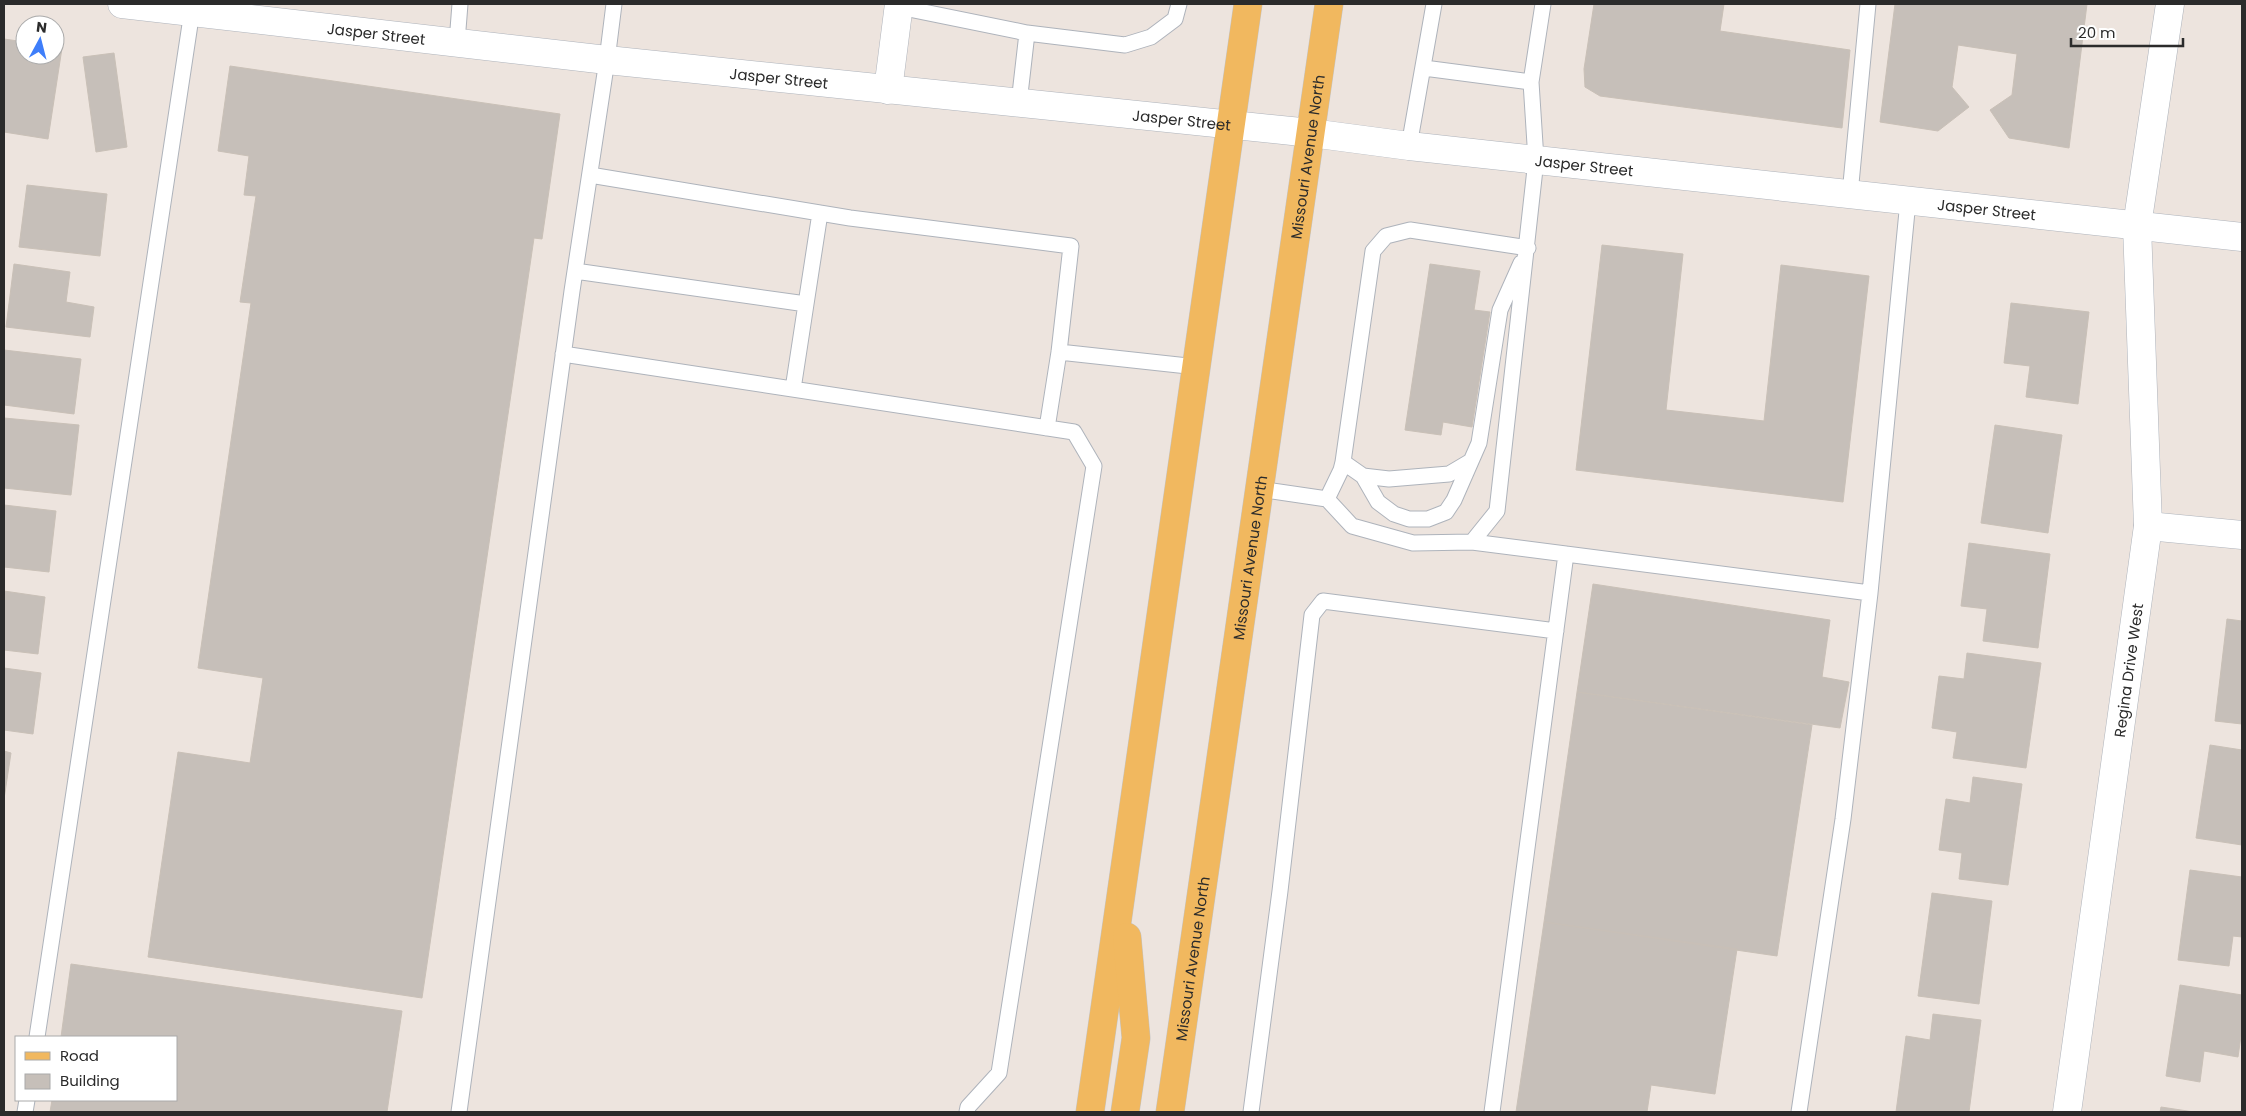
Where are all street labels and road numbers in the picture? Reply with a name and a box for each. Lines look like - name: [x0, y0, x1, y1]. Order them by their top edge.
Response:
- street label: Jasper Street: [326, 17, 427, 49]
- street label: Jasper Street: [729, 62, 829, 93]
- street label: Missouri Avenue North: [1285, 73, 1329, 240]
- street label: Jasper Street: [1131, 104, 1232, 135]
- street label: Jasper Street: [1534, 149, 1634, 181]
- street label: Jasper Street: [1936, 193, 2037, 225]
- street label: Missouri Avenue North: [1227, 474, 1272, 641]
- street label: Regina Drive West: [2108, 602, 2148, 738]
- street label: Missouri Avenue North: [1170, 875, 1214, 1042]

